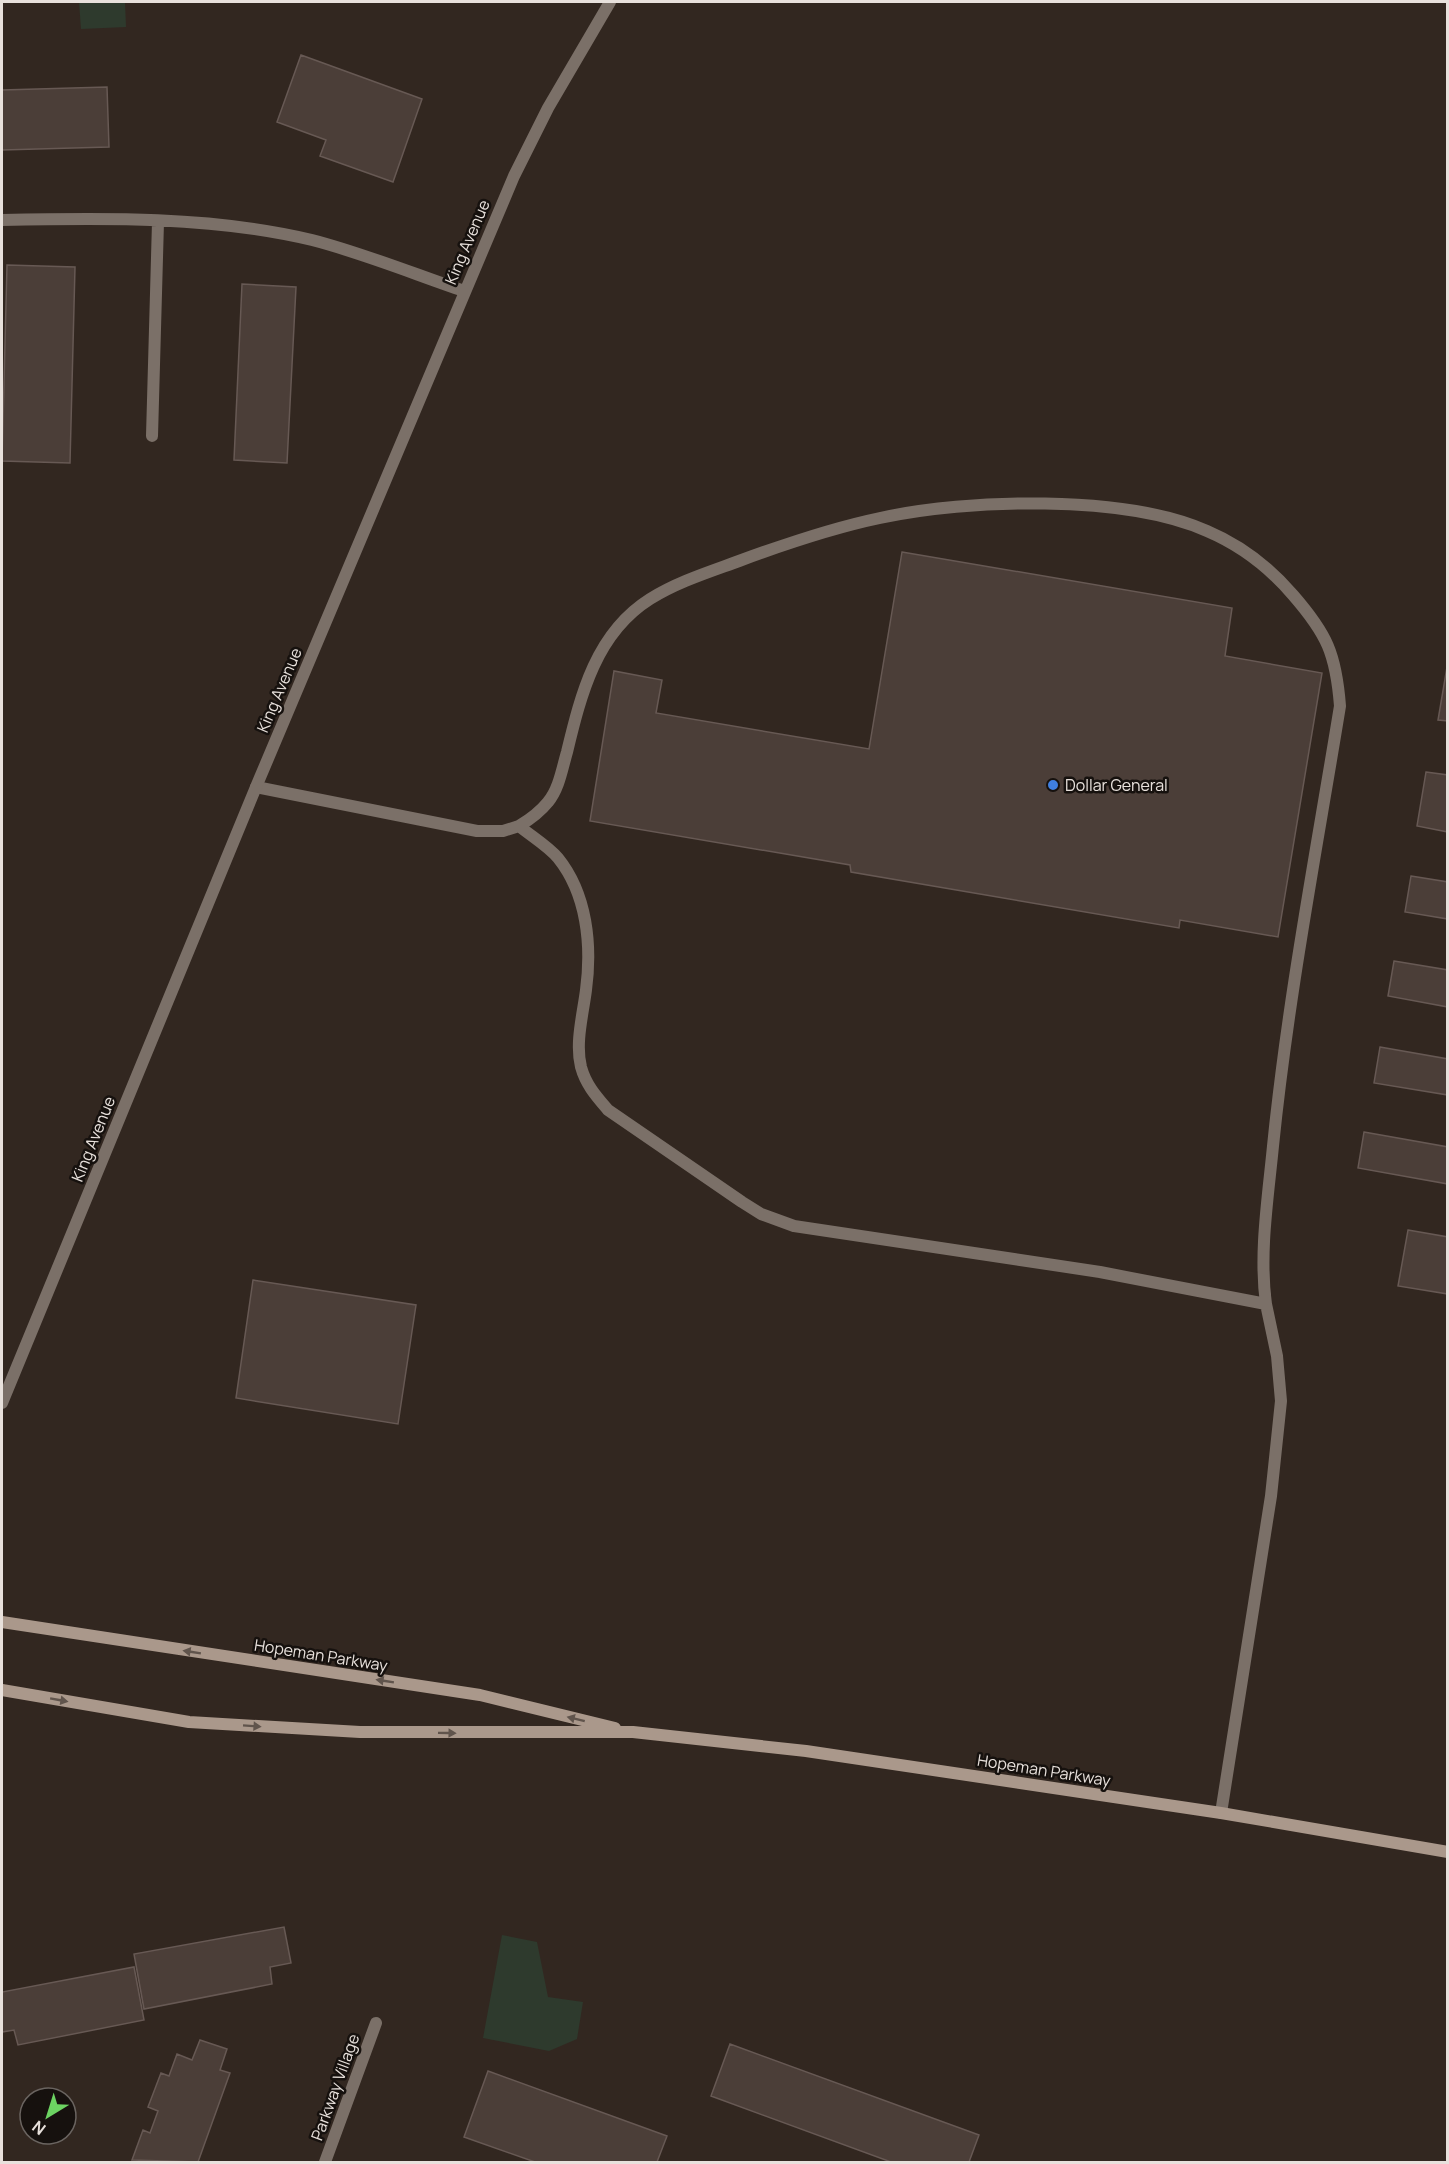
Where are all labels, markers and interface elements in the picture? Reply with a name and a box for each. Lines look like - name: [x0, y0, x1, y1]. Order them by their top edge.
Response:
- street label: King Avenue: [439, 196, 495, 288]
- street label: King Avenue: [251, 644, 307, 736]
- place label: Dollar General: [1065, 774, 1168, 796]
- marker: Dollar General: [1046, 778, 1060, 792]
- street label: King Avenue: [66, 1093, 120, 1185]
- street label: Hopeman Parkway: [253, 1634, 390, 1676]
- one-way arrow: [183, 1647, 202, 1656]
- one-way arrow: [376, 1677, 395, 1686]
- one-way arrow: [50, 1696, 69, 1705]
- one-way arrow: [567, 1713, 586, 1723]
- one-way arrow: [243, 1721, 262, 1730]
- one-way arrow: [438, 1728, 457, 1738]
- street label: Hopeman Parkway: [976, 1749, 1113, 1791]
- street label: Parkway Village: [306, 2031, 364, 2143]
- north arrow: [18, 2086, 78, 2146]
- text: N: [27, 2116, 50, 2140]

